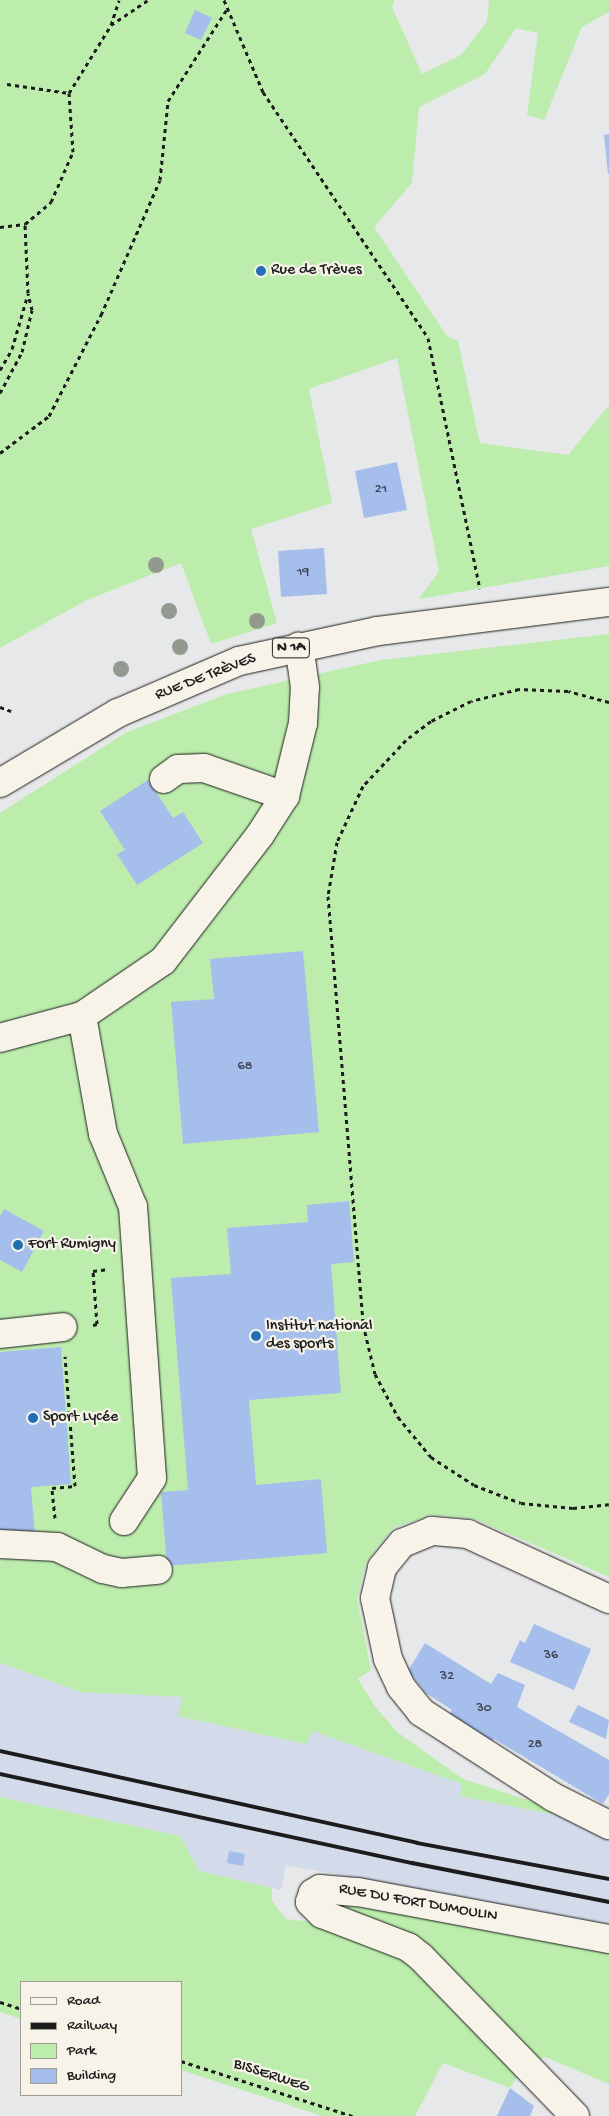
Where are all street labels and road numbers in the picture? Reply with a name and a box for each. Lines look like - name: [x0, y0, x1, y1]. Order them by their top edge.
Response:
- road number: N 1A: [271, 636, 311, 660]
- street label: RUE DE TRÈVES: [153, 650, 259, 706]
- street label: RUE DU FORT DUMOULIN: [337, 1881, 499, 1927]
- street label: BISSERWEG: [231, 2056, 311, 2098]

